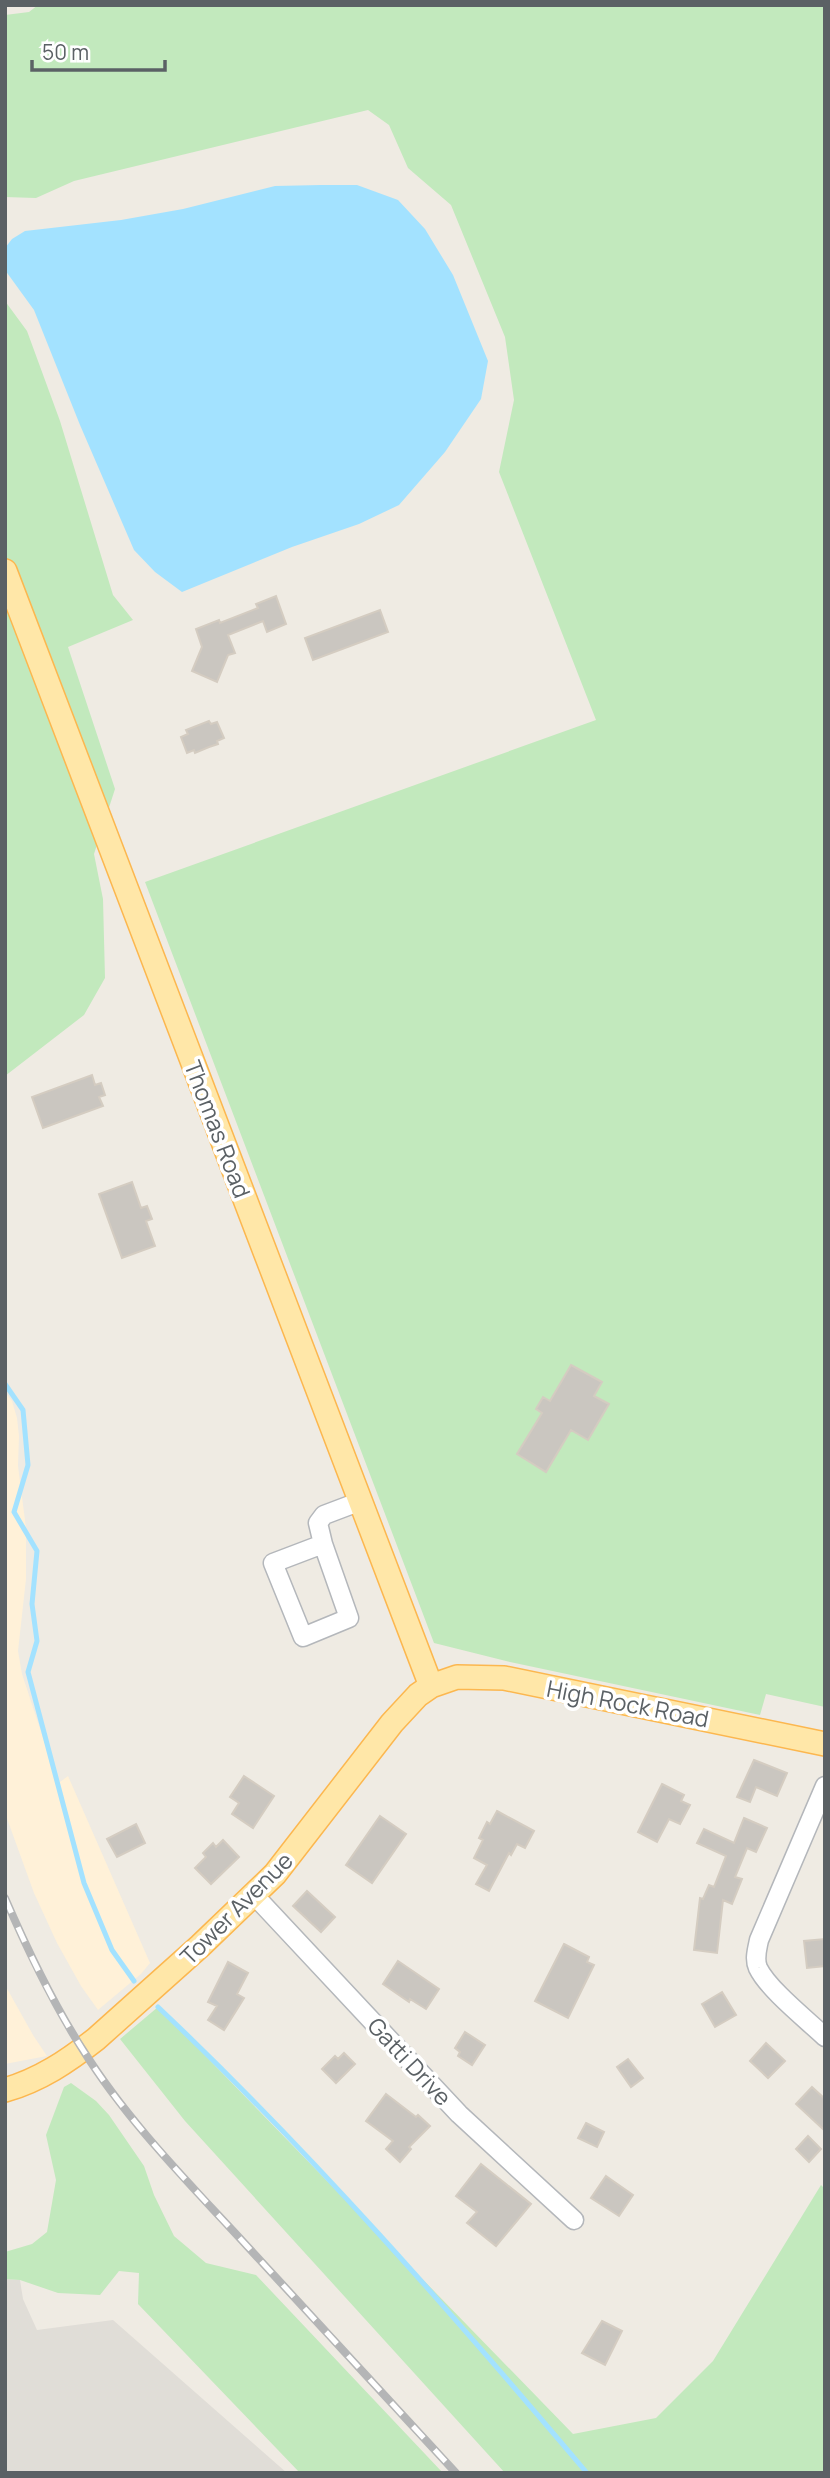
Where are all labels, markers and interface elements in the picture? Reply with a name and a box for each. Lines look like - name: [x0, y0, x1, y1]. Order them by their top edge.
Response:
- scale bar: [32, 28, 164, 72]
- text: 50 m: [42, 38, 89, 66]
- street label: Thomas Road: [177, 1056, 259, 1202]
- street label: High Rock Road: [544, 1672, 712, 1734]
- street label: Tower Avenue: [173, 1845, 299, 1971]
- street label: Gatti Drive: [361, 2010, 459, 2112]

